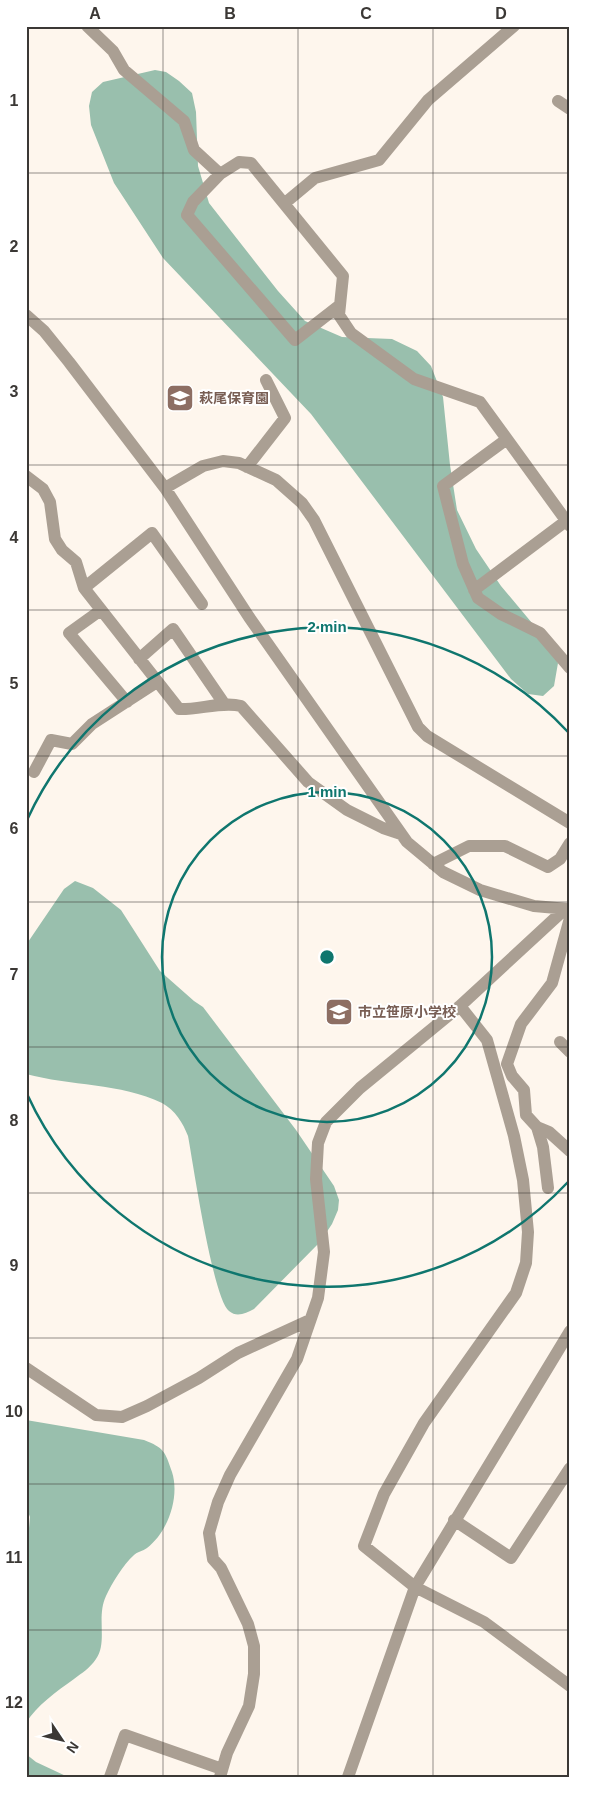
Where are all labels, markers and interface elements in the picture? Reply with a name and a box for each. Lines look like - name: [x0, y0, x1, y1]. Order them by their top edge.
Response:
- text: A: [89, 5, 101, 22]
- text: B: [224, 5, 236, 22]
- text: C: [360, 5, 372, 22]
- text: D: [495, 5, 507, 22]
- text: 1: [10, 92, 19, 109]
- text: 2: [10, 238, 19, 255]
- text: 3: [10, 383, 19, 400]
- school or university icon: 萩尾保育園: [165, 383, 195, 413]
- place label: 萩尾保育園: [199, 390, 269, 406]
- text: 4: [10, 529, 19, 546]
- text: 2 min: [307, 618, 347, 635]
- text: 5: [10, 675, 19, 692]
- text: 1 min: [307, 783, 347, 800]
- text: 6: [10, 820, 19, 837]
- centre of rings: [318, 948, 336, 966]
- text: 7: [10, 966, 19, 983]
- school or university icon: 市立笹原小学校: [324, 997, 354, 1027]
- place label: 市立笹原小学校: [358, 1004, 456, 1020]
- text: 8: [10, 1112, 19, 1129]
- text: 9: [10, 1257, 19, 1274]
- text: 10: [5, 1403, 23, 1420]
- text: 11: [6, 1549, 23, 1566]
- text: 12: [5, 1694, 23, 1711]
- north arrow: [38, 1716, 88, 1766]
- text: N: [63, 1739, 82, 1756]

